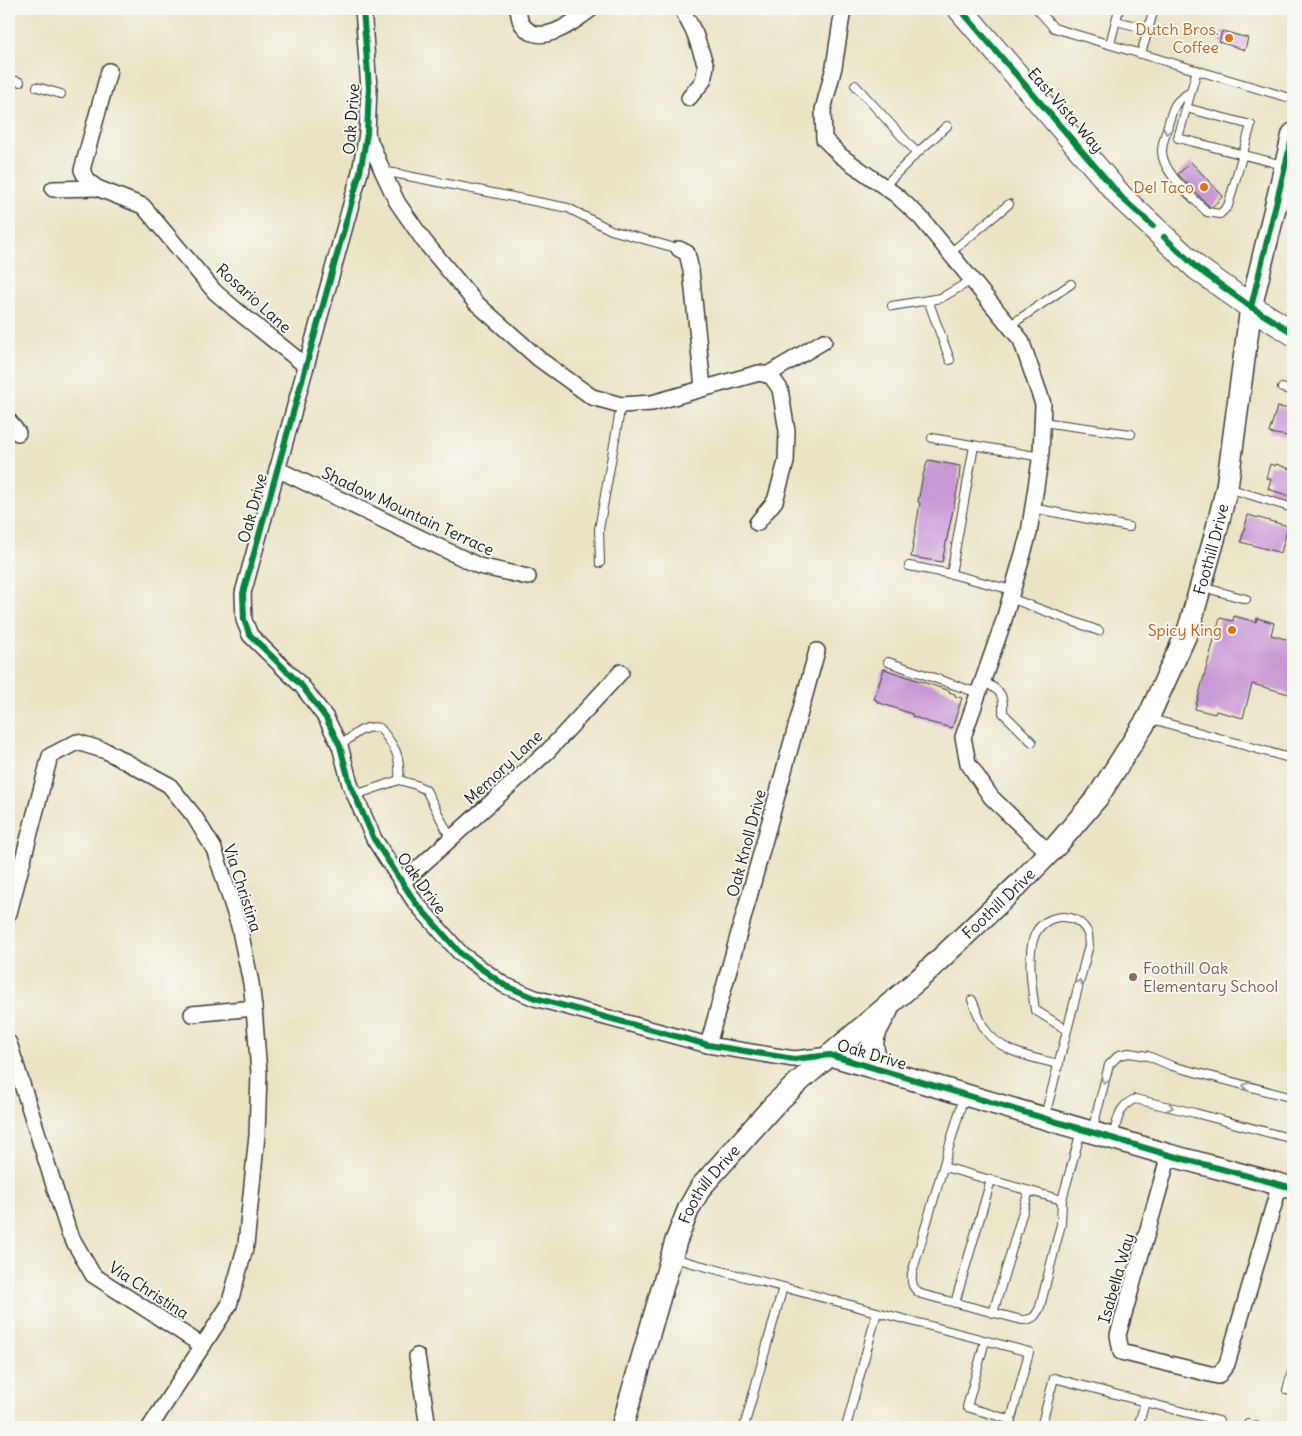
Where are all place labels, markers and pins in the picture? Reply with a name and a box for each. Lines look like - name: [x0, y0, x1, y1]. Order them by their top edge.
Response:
- place label: Dutch Bros. Coffee: [1135, 19, 1219, 57]
- marker: Dutch Bros. Coffee: [1223, 32, 1235, 44]
- place label: Del Taco: [1133, 177, 1194, 197]
- marker: Del Taco: [1198, 181, 1210, 193]
- place label: Spicy King: [1148, 620, 1222, 640]
- marker: Spicy King: [1226, 624, 1238, 636]
- place label: Foothill Oak Elementary School: [1143, 958, 1278, 996]
- marker: Foothill Oak Elementary School: [1127, 971, 1139, 983]

